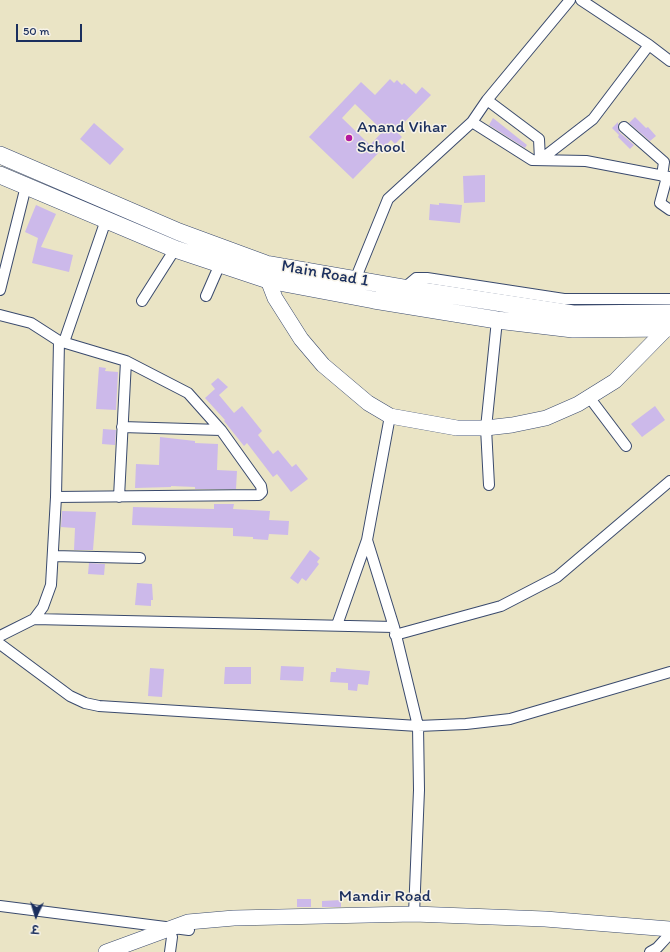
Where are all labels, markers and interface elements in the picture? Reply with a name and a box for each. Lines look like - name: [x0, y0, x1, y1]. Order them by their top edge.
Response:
- scale bar: [18, 16, 84, 42]
- text: 50 m: [23, 24, 49, 38]
- place label: Anand Vihar School: [357, 118, 447, 158]
- marker: Anand Vihar School: [344, 133, 354, 143]
- street label: Main Road 1: [280, 256, 370, 292]
- street label: Mandir Road: [339, 887, 431, 907]
- north arrow: [16, 896, 56, 936]
- text: उ: [31, 922, 39, 935]

